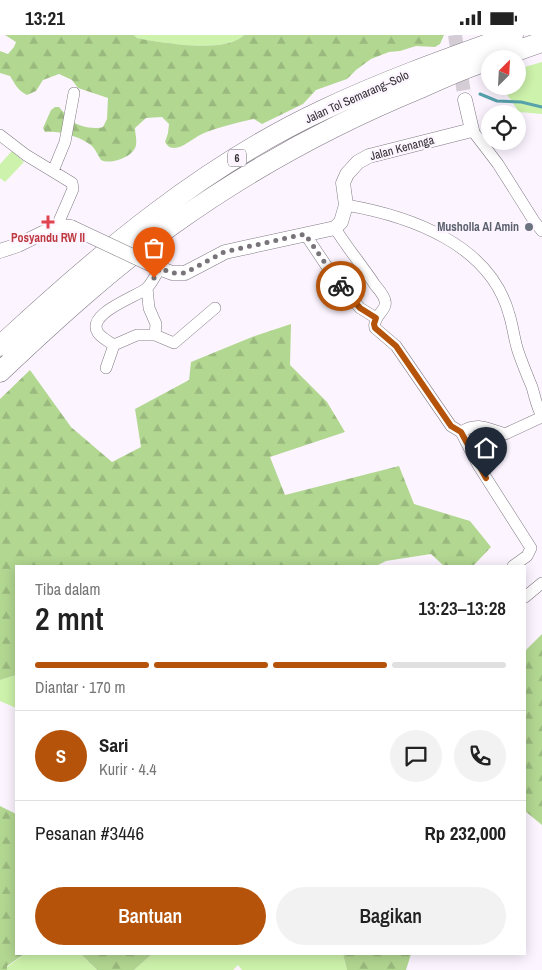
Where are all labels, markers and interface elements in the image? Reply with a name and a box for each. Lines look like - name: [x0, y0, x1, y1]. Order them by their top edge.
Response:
- text: 13:21: [25, 5, 65, 31]
- north arrow: [481, 50, 526, 95]
- map controls: [481, 50, 526, 150]
- street label: Jalan Tol Semarang–Solo: [303, 67, 411, 127]
- button: locate: [481, 105, 526, 150]
- street label: Jalan Kenanga: [368, 132, 436, 164]
- road number: 6: [228, 150, 246, 167]
- marker: Posyandu RW II: [41, 215, 55, 229]
- place label: Musholla Al Amin: [437, 219, 519, 235]
- marker: Musholla Al Amin: [523, 221, 535, 233]
- pin: [133, 227, 175, 278]
- place label: Posyandu RW II: [11, 230, 85, 246]
- icon: bag: [140, 234, 168, 262]
- courier: [316, 261, 366, 311]
- icon: bike: [327, 272, 355, 300]
- pin: [465, 427, 507, 478]
- icon: home: [472, 434, 500, 462]
- text: Tiba dalam: [35, 578, 100, 600]
- text: 13:23–13:28: [418, 595, 506, 621]
- text: 2 mnt: [35, 597, 104, 640]
- text: Diantar · 170 m: [35, 676, 125, 698]
- button: chat: [390, 730, 442, 782]
- button: phone: [454, 730, 506, 782]
- text: Sari: [99, 732, 128, 758]
- text: S: [56, 743, 66, 769]
- text: Kurir · 4.4: [99, 758, 157, 780]
- text: Pesanan #3446: [35, 820, 144, 846]
- text: Rp 232,000: [425, 820, 506, 846]
- button: Bantuan: [35, 887, 266, 945]
- button: Bagikan: [276, 887, 506, 945]

